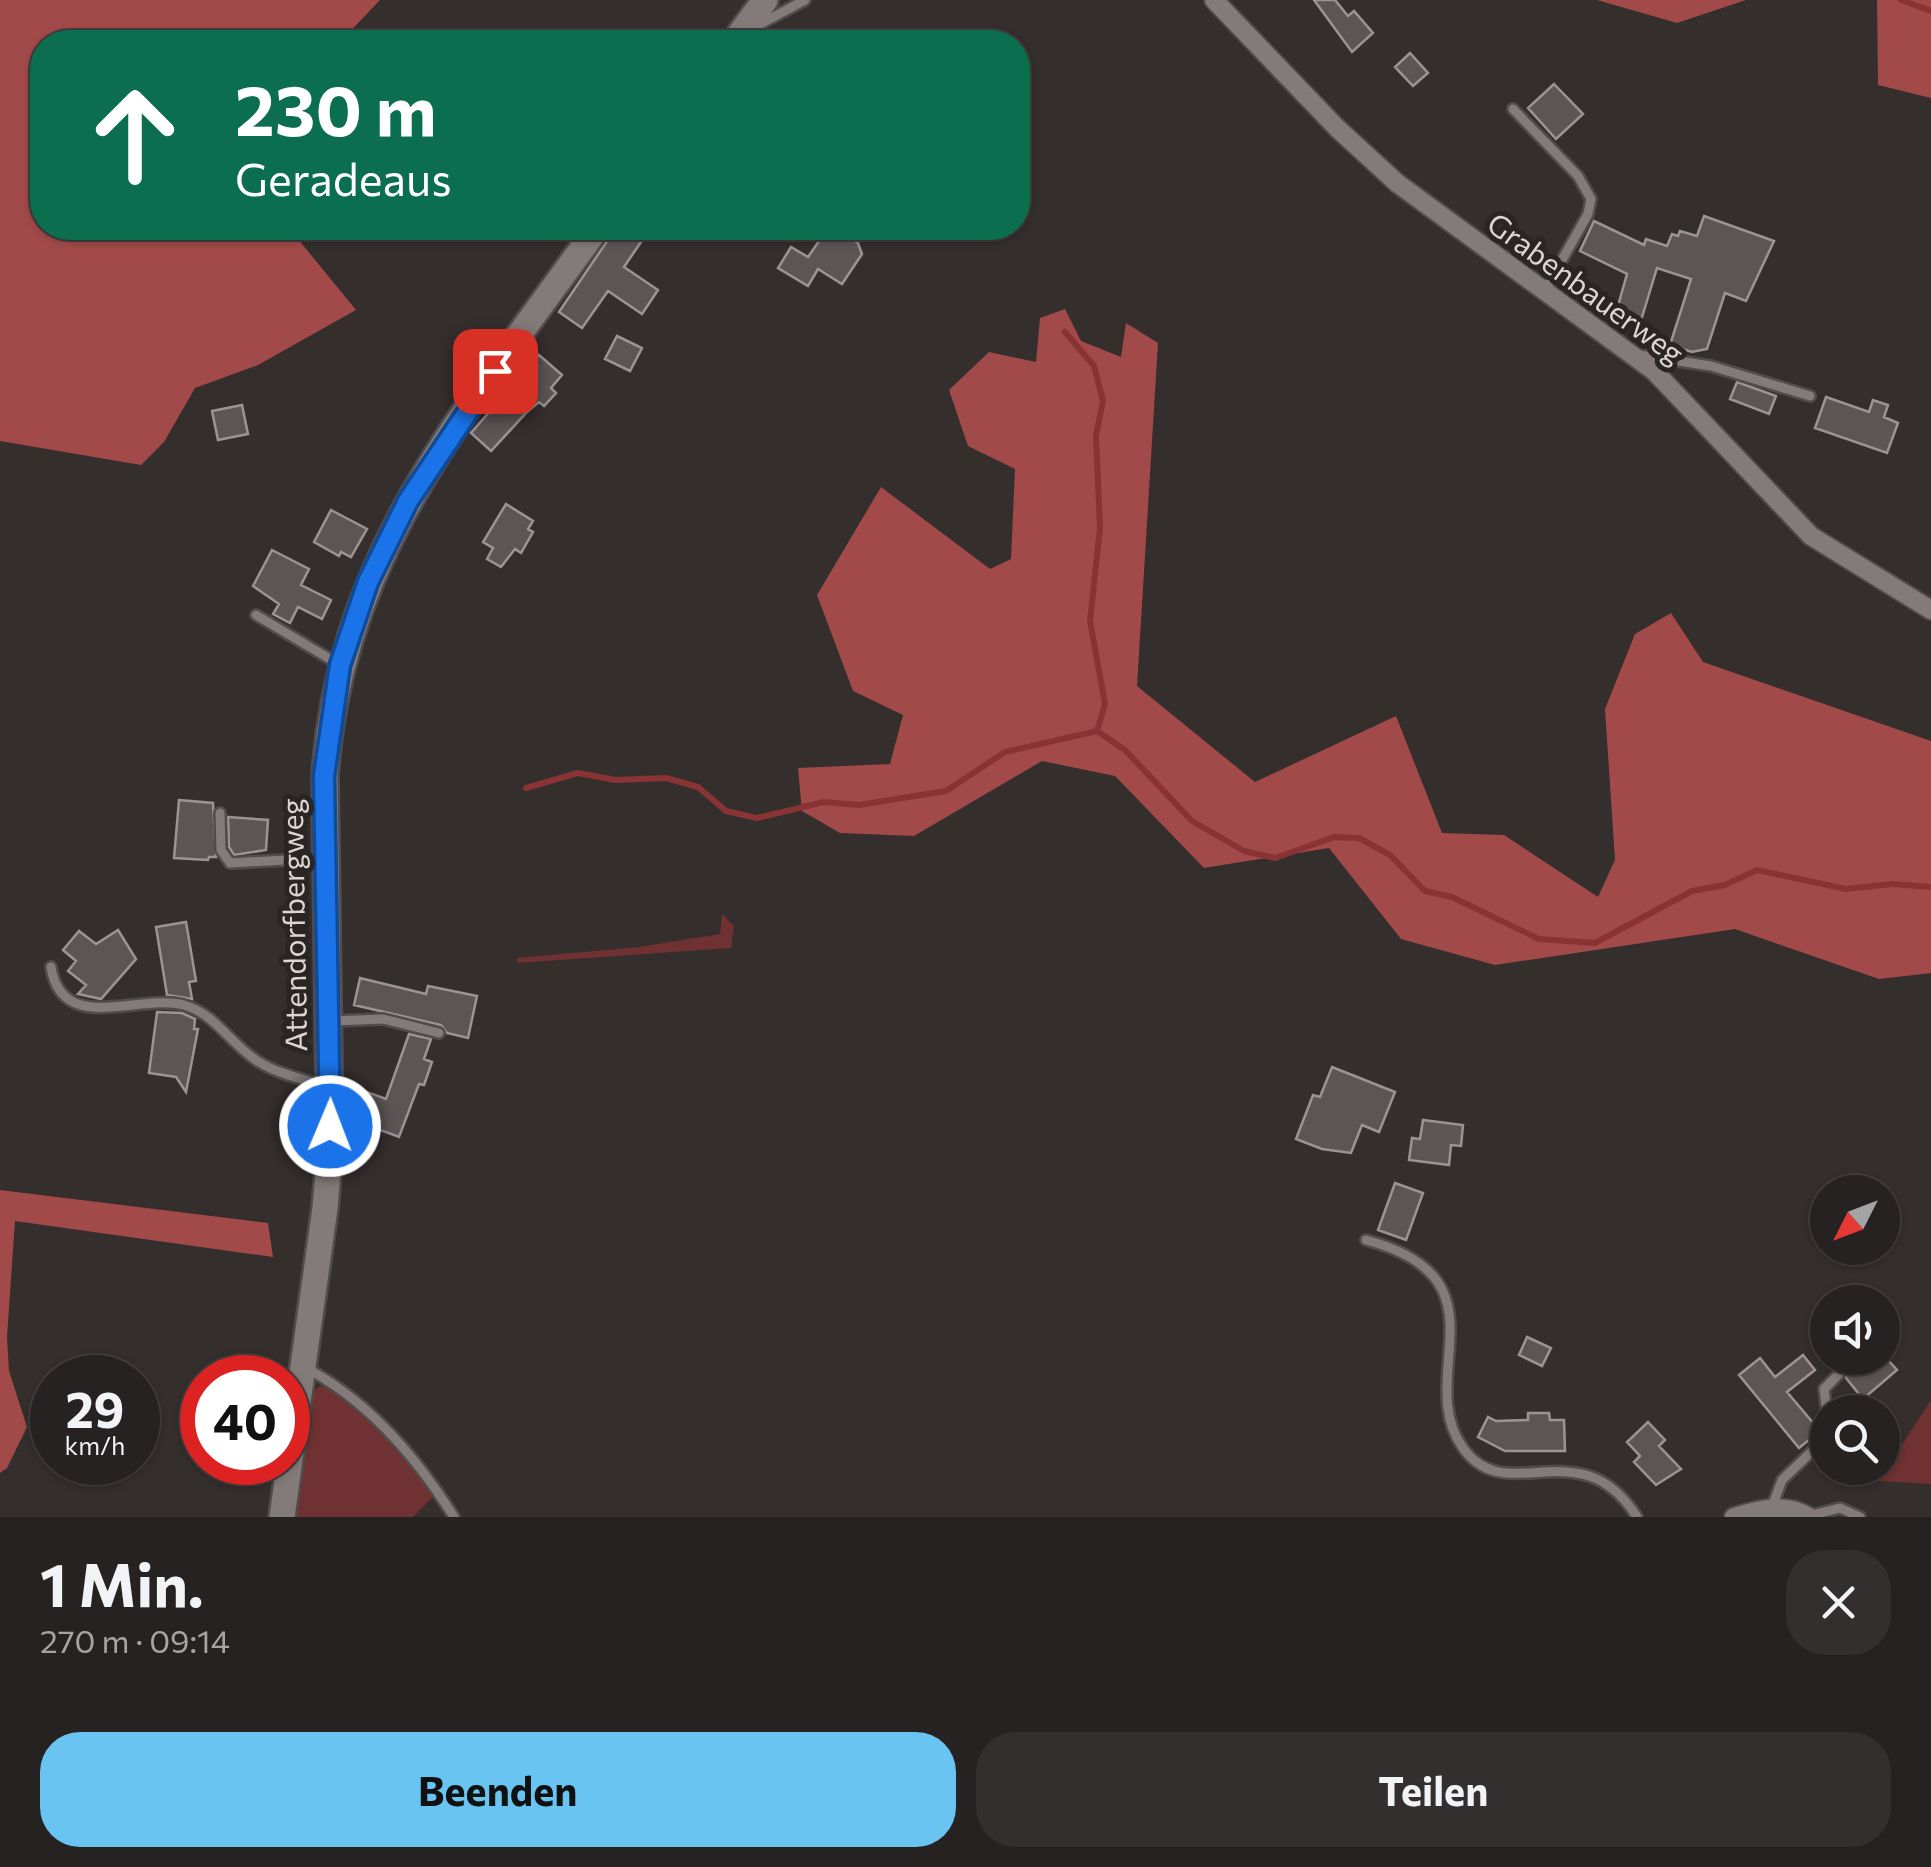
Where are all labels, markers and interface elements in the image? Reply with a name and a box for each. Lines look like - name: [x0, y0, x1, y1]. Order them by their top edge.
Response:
- text: 230 m: [235, 65, 437, 150]
- icon: ahead: [70, 70, 200, 200]
- text: Geradeaus: [235, 150, 452, 205]
- street label: Grabenbauerweg: [1481, 203, 1692, 371]
- pin: [453, 329, 538, 414]
- icon: arrive: [468, 344, 523, 399]
- street label: Attendorfbergweg: [272, 798, 313, 1052]
- position arrow: [278, 1074, 382, 1178]
- north arrow: [1810, 1175, 1900, 1265]
- map controls: [1810, 1175, 1900, 1485]
- button: sound: [1810, 1285, 1900, 1375]
- speed limit sign: 40: [180, 1355, 310, 1485]
- text: 29: [65, 1377, 124, 1438]
- button: search: [1810, 1395, 1900, 1485]
- text: km/h: [65, 1430, 125, 1460]
- text: 1 Min.: [40, 1546, 204, 1619]
- button: close: [1786, 1550, 1891, 1655]
- text: 270 m · 09:14: [40, 1620, 230, 1660]
- button: Beenden: [40, 1732, 956, 1847]
- button: Teilen: [976, 1732, 1891, 1847]

